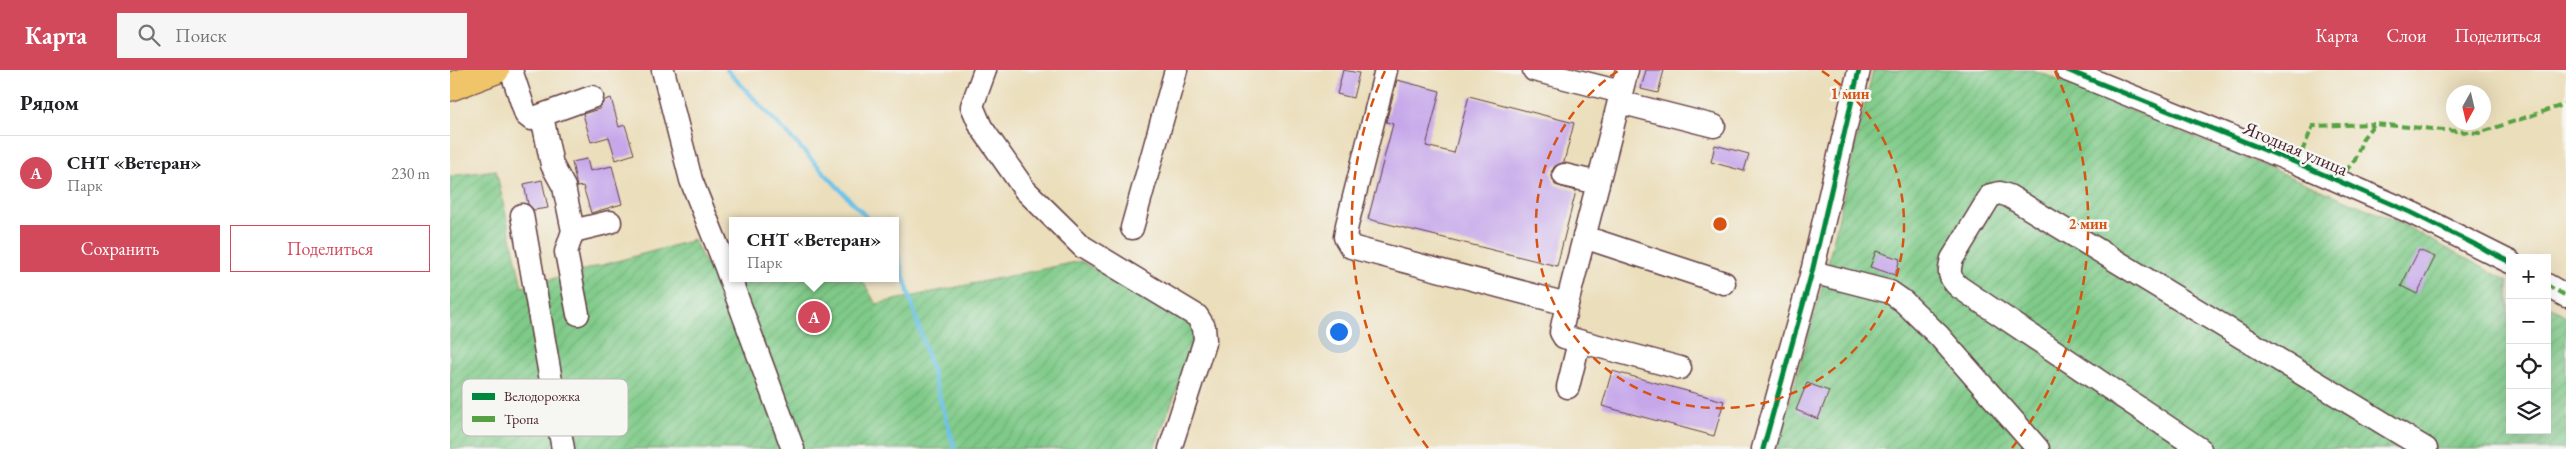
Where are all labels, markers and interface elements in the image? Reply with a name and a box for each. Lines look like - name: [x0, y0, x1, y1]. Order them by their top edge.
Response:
- search box: [117, 13, 467, 58]
- text: Карта: [25, 20, 87, 51]
- icon: search: [135, 21, 163, 49]
- text: Поиск: [175, 23, 227, 48]
- text: Карта: [2316, 24, 2359, 47]
- text: Слои: [2387, 24, 2426, 47]
- text: Поделиться: [2454, 24, 2541, 47]
- text: 1 мин: [1830, 84, 1870, 103]
- north arrow: [2446, 85, 2491, 130]
- text: Рядом: [20, 89, 79, 116]
- street label: Ягодная улица: [2239, 115, 2352, 182]
- text: СНТ «Ветеран»: [67, 150, 202, 175]
- text: A: [30, 163, 42, 184]
- text: 230 m: [391, 163, 430, 184]
- text: Парк: [67, 175, 103, 196]
- text: 2 мин: [2068, 214, 2108, 233]
- centre of rings: [1711, 215, 1729, 233]
- popup: [729, 217, 899, 282]
- button: Сохранить: [20, 225, 220, 272]
- button: Поделиться: [230, 225, 430, 272]
- text: СНТ «Ветеран»: [747, 227, 881, 252]
- text: Парк: [747, 252, 782, 273]
- map controls: [2506, 254, 2551, 434]
- button: +: [2506, 254, 2551, 299]
- pin: A: [798, 298, 830, 336]
- button: −: [2506, 299, 2551, 344]
- your location: [1326, 319, 1352, 345]
- button: locate: [2506, 344, 2551, 389]
- legend: [462, 379, 628, 436]
- text: Велодорожка: [504, 387, 580, 405]
- button: layers: [2506, 389, 2551, 434]
- text: Тропа: [504, 410, 539, 428]

